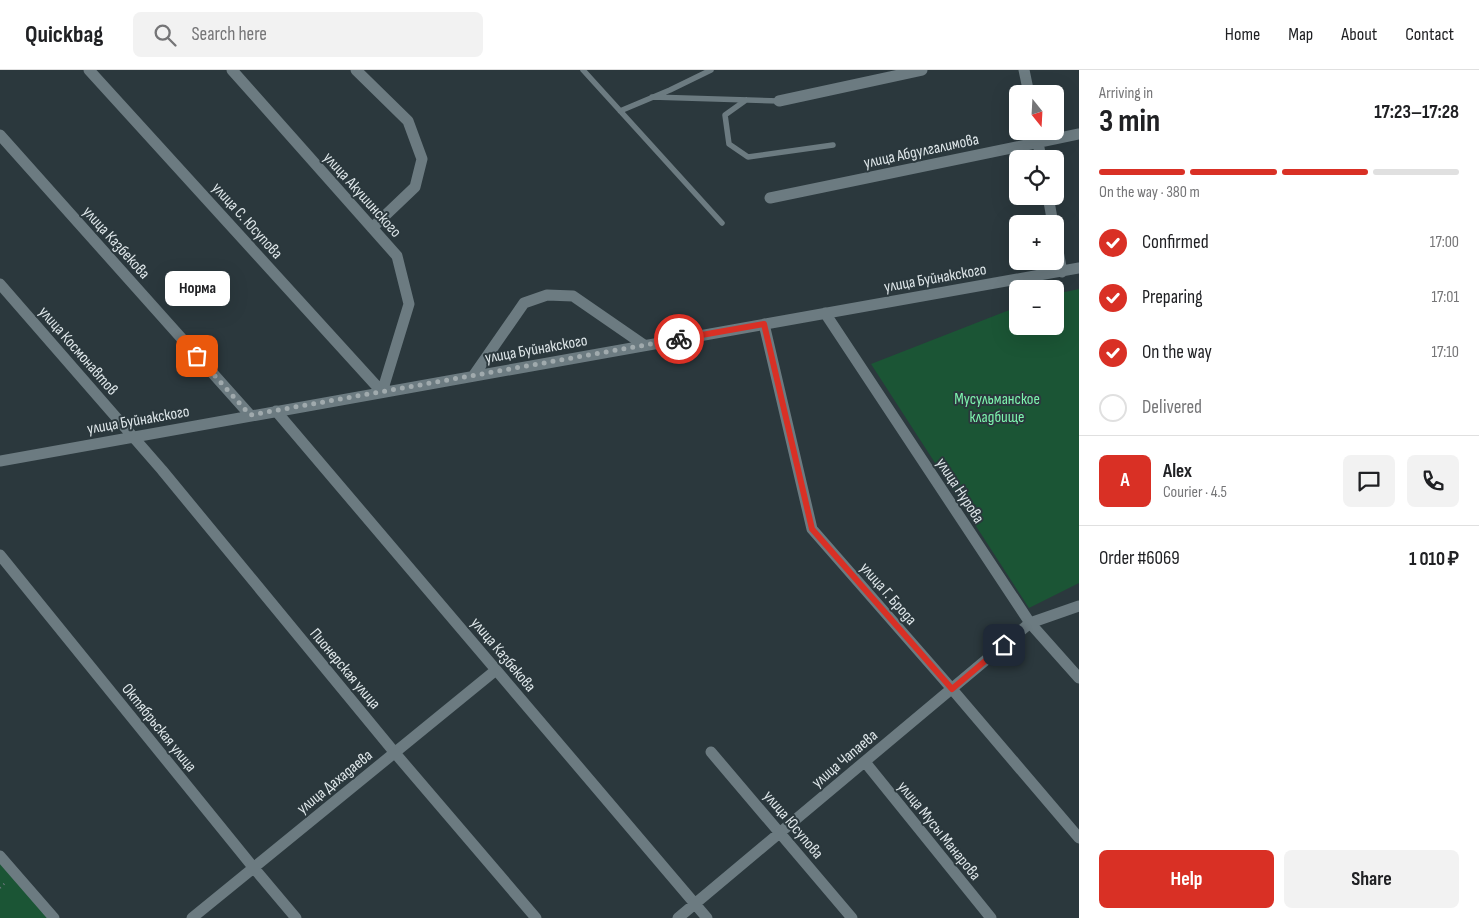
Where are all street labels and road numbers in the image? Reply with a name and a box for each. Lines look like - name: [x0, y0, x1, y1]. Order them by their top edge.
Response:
- street label: улица Абдулгалимова: [862, 130, 981, 173]
- street label: улица Акушинского: [319, 149, 405, 241]
- street label: улица С. Юсупова: [208, 179, 286, 263]
- street label: улица Казбекова: [78, 203, 153, 283]
- street label: улица Буйнакского: [883, 260, 988, 297]
- street label: улица Космонавтов: [34, 303, 122, 399]
- street label: улица Буйнакского: [484, 331, 589, 368]
- street label: улица Буйнакского: [86, 402, 191, 439]
- street label: улица Нурова: [932, 455, 988, 527]
- street label: улица Г. Брода: [855, 559, 920, 629]
- street label: улица Казбекова: [466, 614, 539, 696]
- street label: Пионерская улица: [306, 625, 384, 713]
- street label: Октябрьская улица: [117, 680, 200, 776]
- street label: улица Чапаева: [808, 726, 882, 792]
- street label: улица Дахадаева: [293, 746, 377, 818]
- street label: улица Мусы Манарова: [893, 778, 985, 884]
- street label: улица Юсупова: [759, 787, 827, 863]

